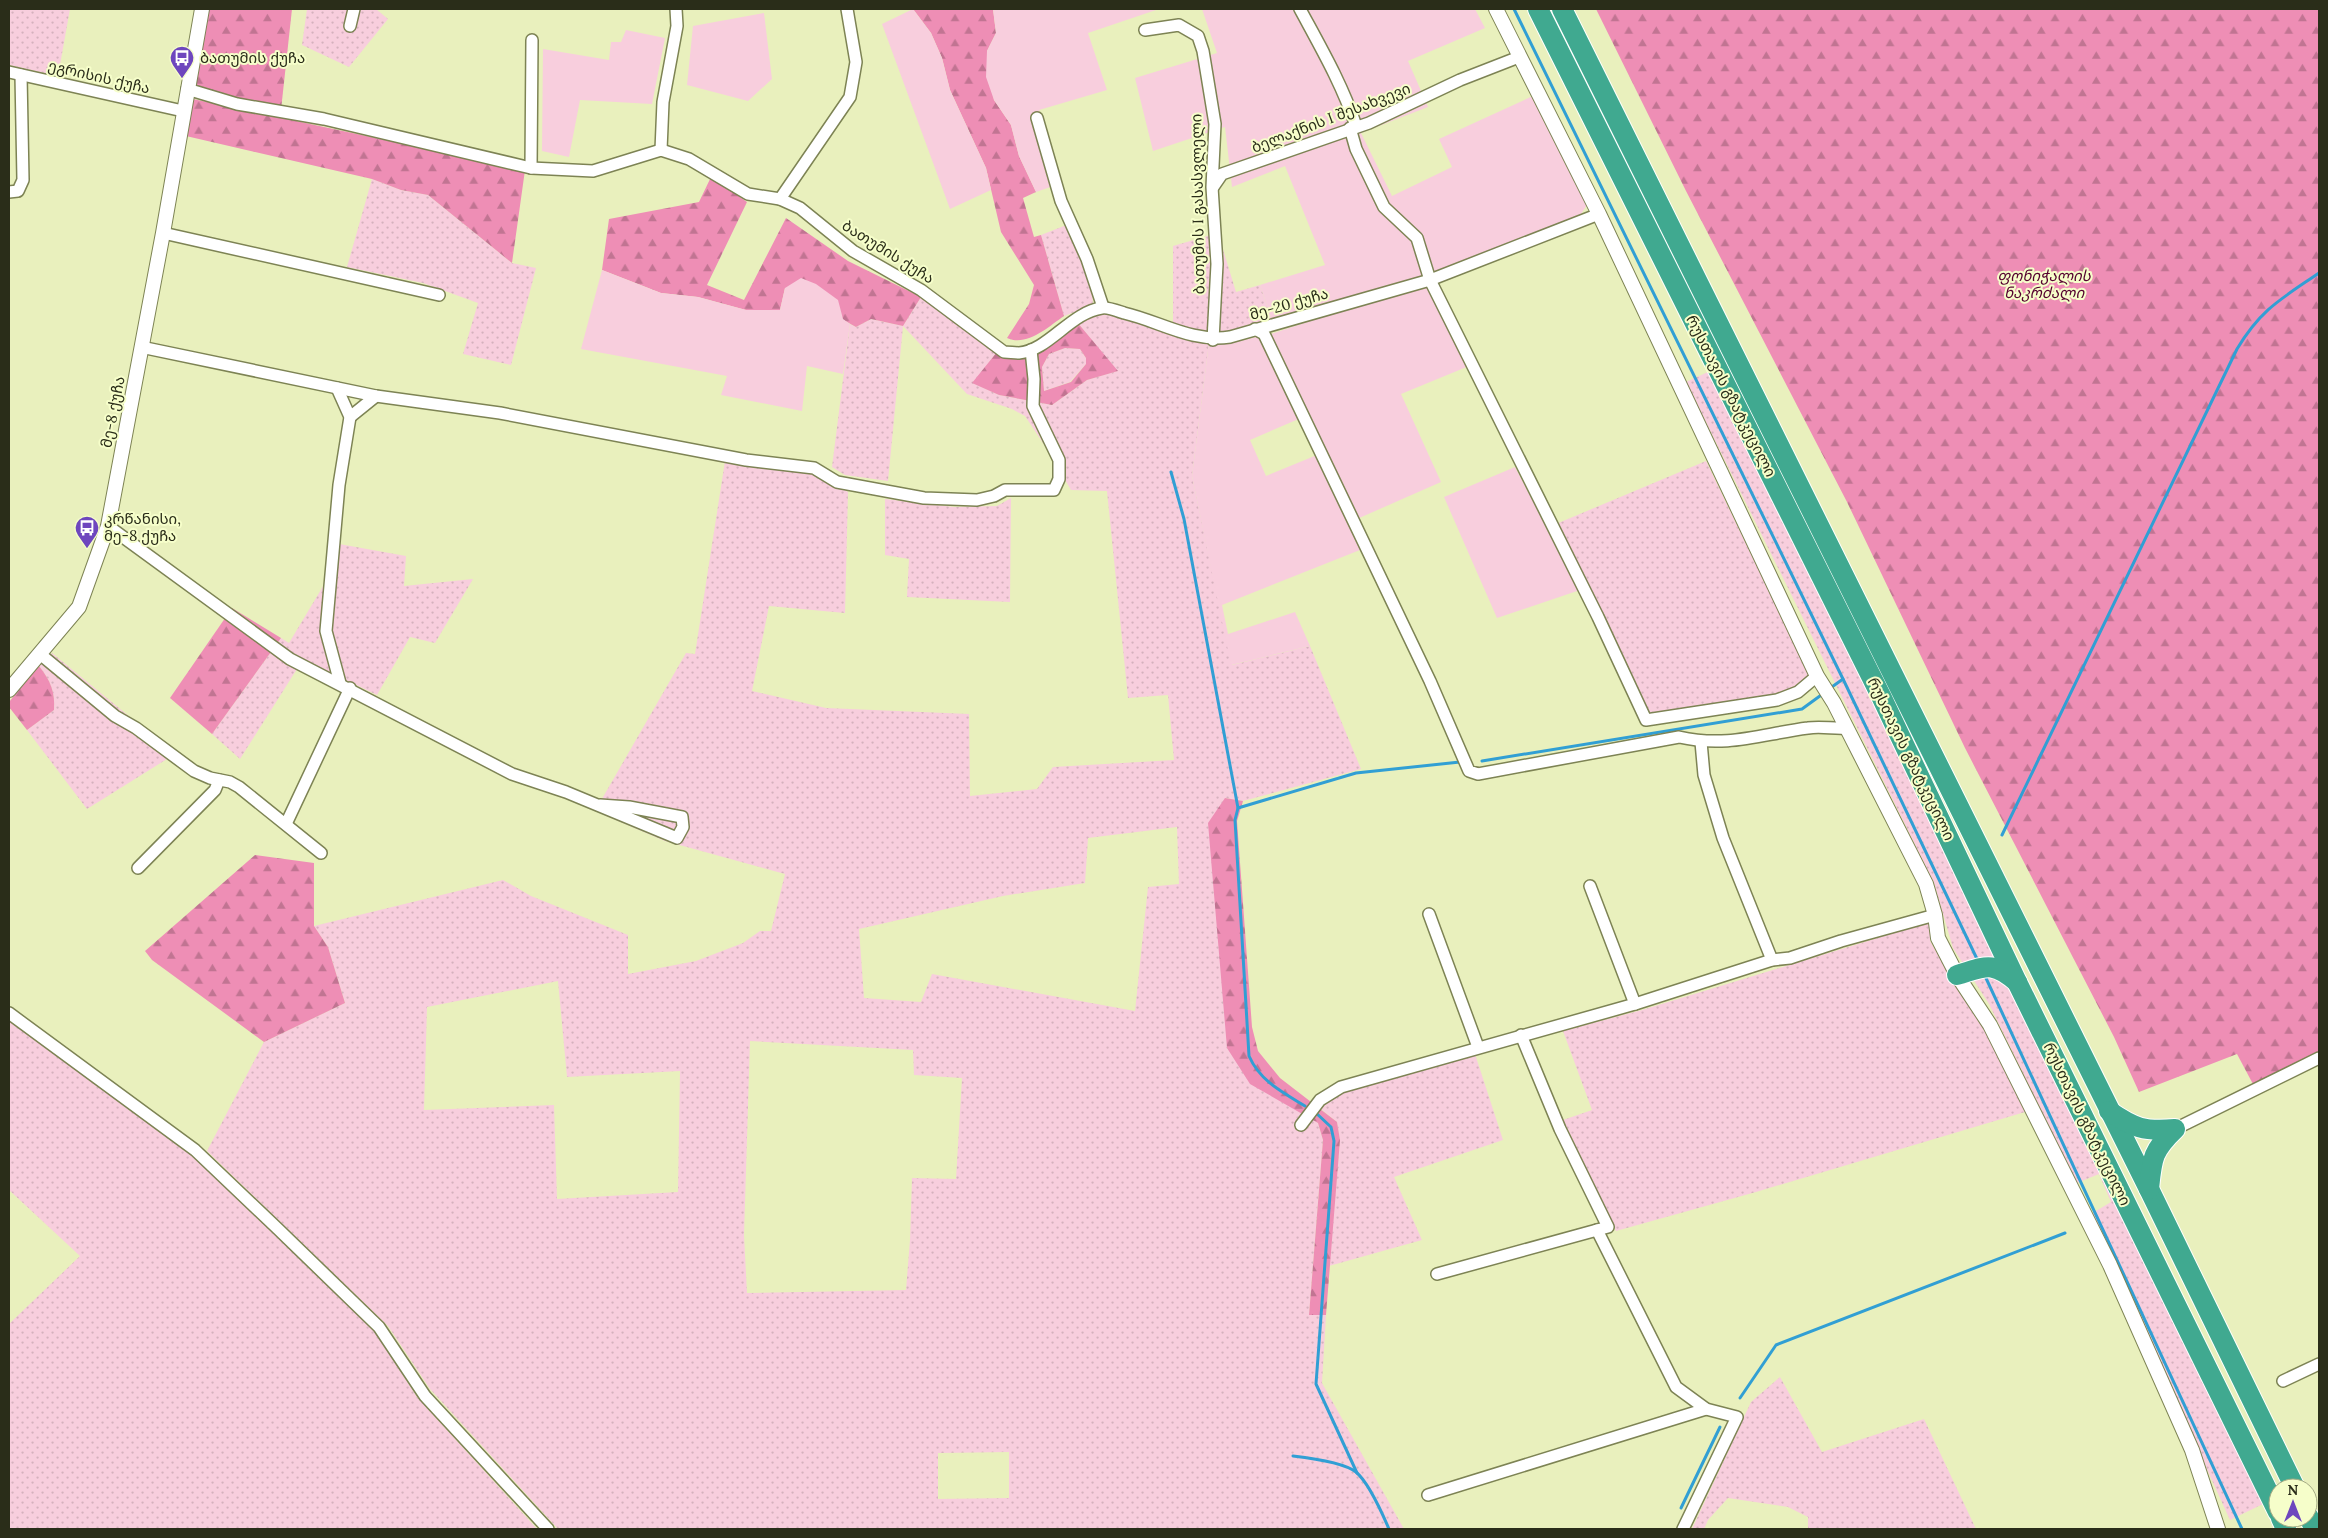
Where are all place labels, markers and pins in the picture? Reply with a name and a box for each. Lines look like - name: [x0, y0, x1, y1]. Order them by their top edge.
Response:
- bus stop icon: ბათუმის ქუჩა: [169, 45, 195, 79]
- place label: ბათუმის ქუჩა: [200, 48, 305, 67]
- place label: კრწანისი, მე-8 ქუჩა: [104, 509, 181, 545]
- bus stop icon: კრწანისი, მე-8 ქუჩა: [74, 515, 100, 549]

